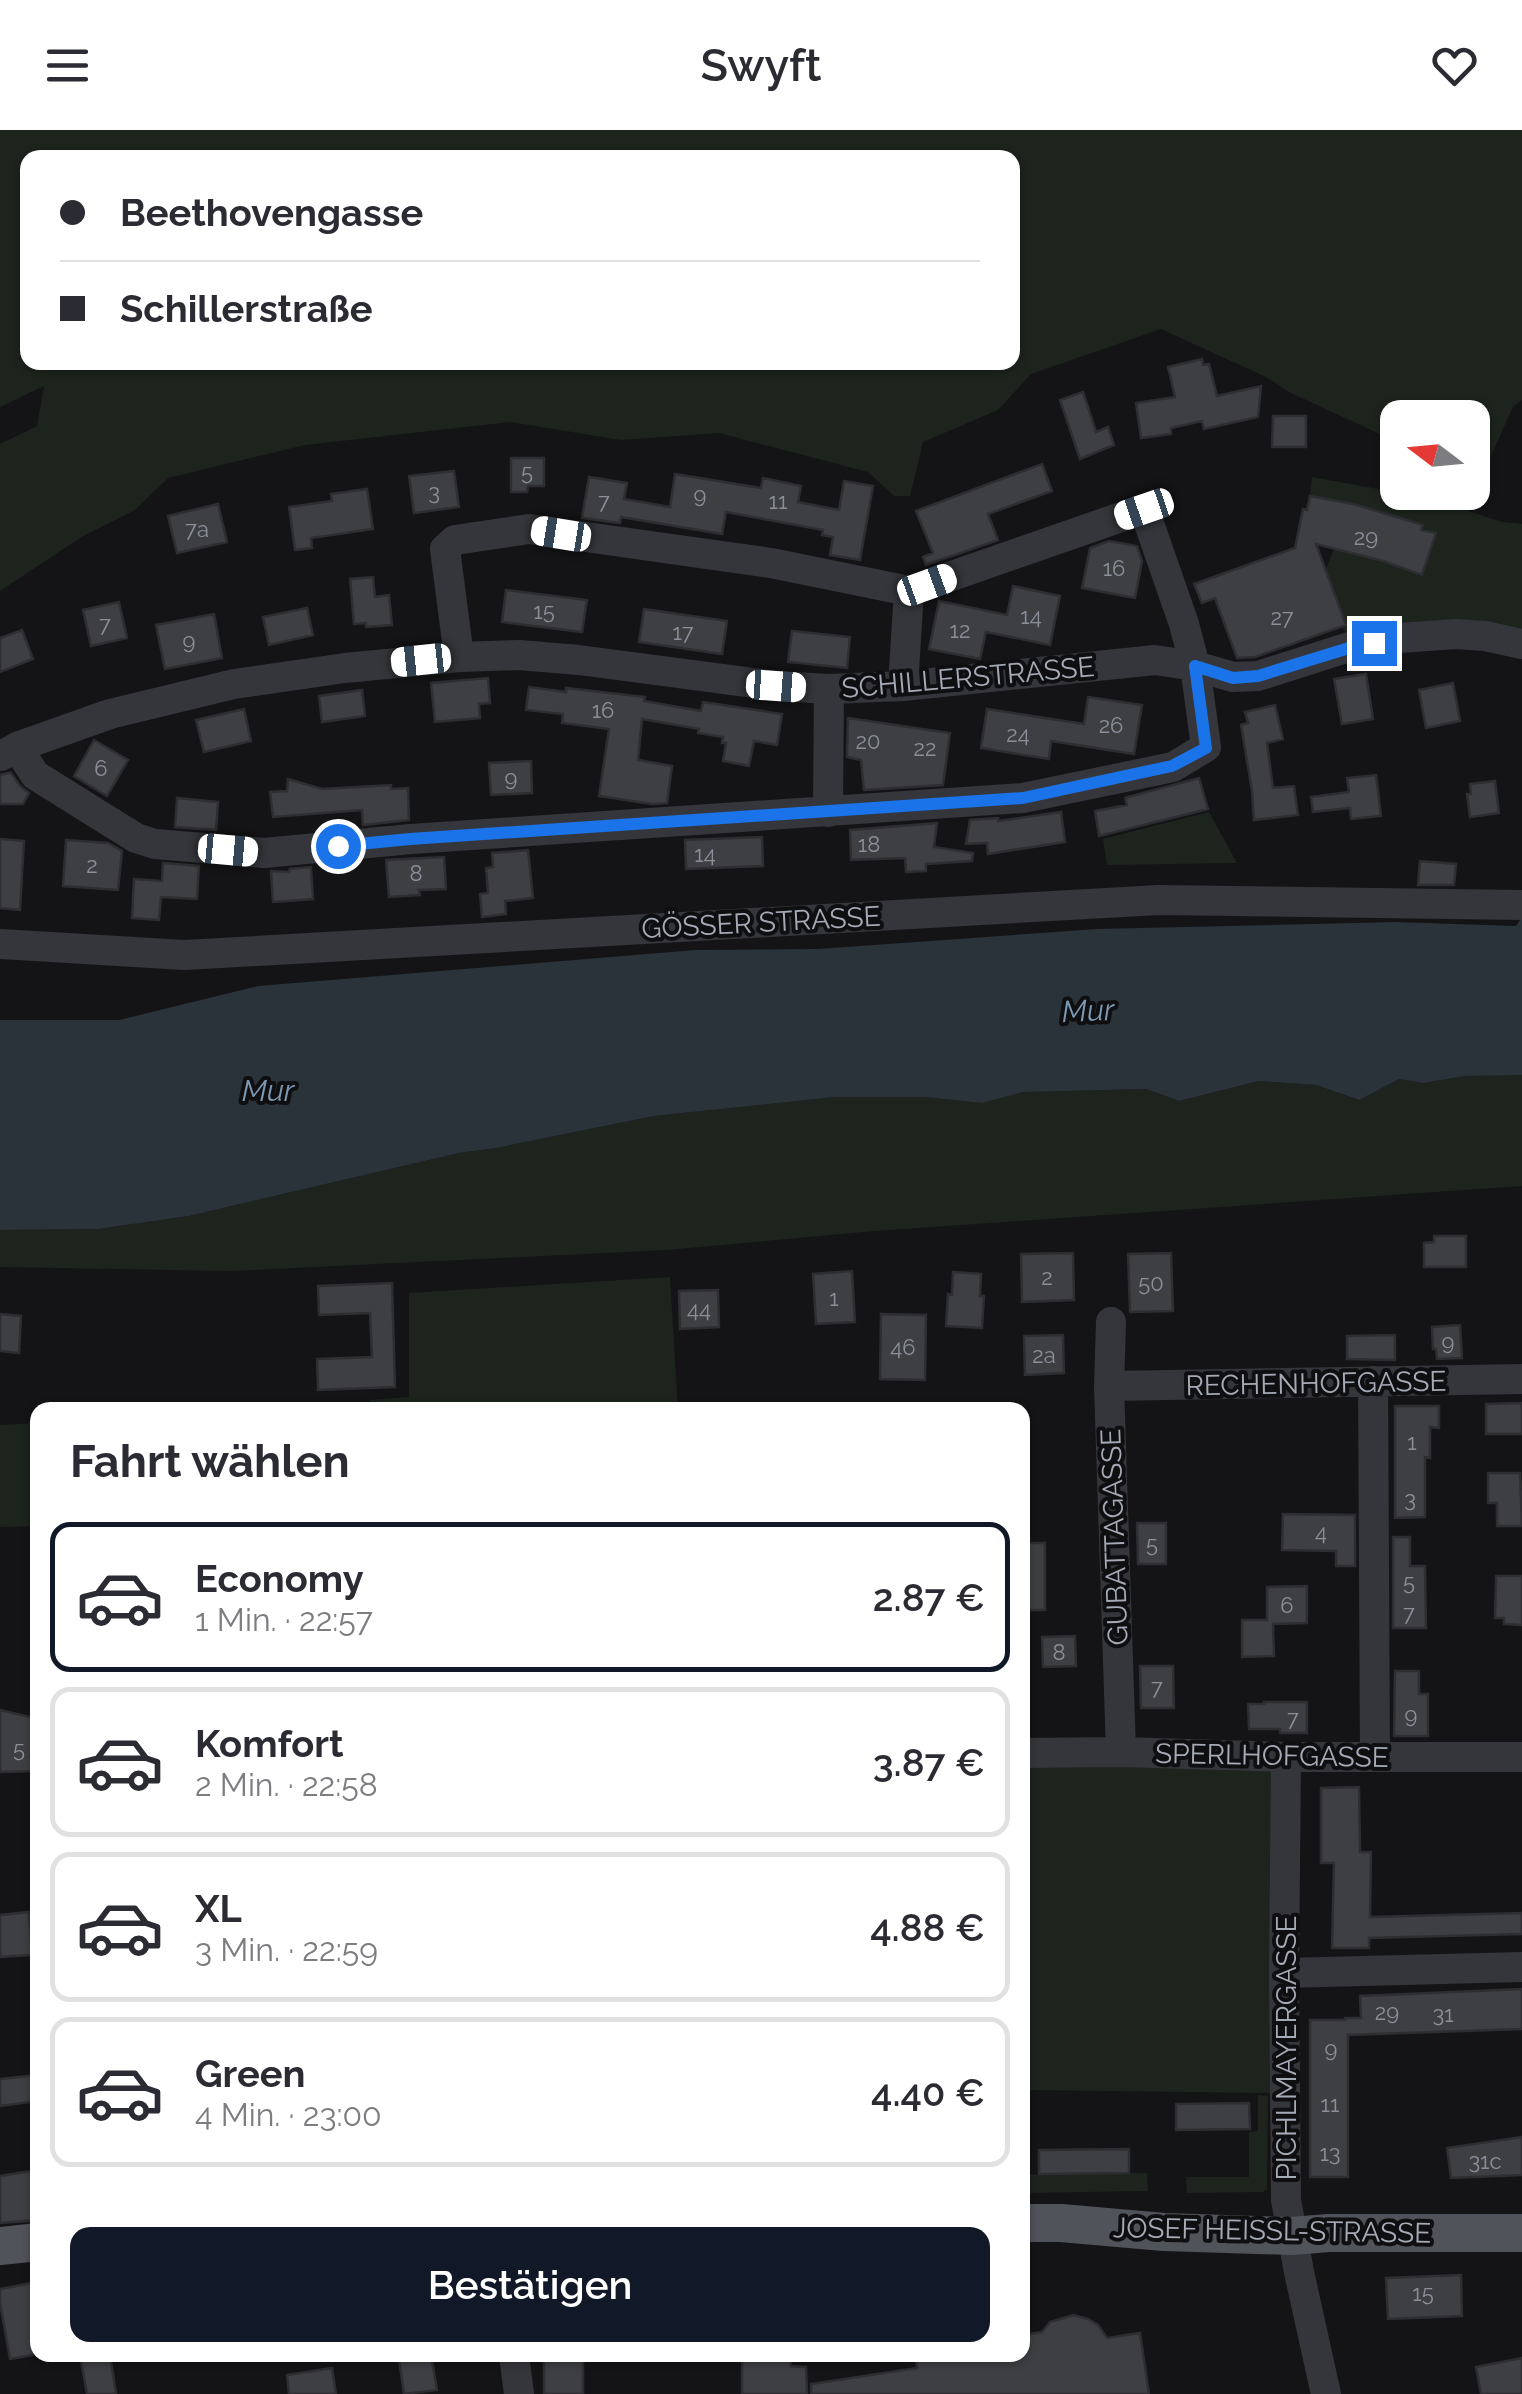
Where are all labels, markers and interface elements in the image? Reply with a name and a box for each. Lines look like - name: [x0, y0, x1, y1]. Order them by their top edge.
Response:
- icon: menu: [40, 38, 95, 93]
- icon: heart: [1427, 38, 1482, 93]
- text: Swyft: [700, 39, 822, 92]
- text: Beethovengasse: [120, 190, 423, 235]
- text: Schillerstraße: [120, 286, 373, 331]
- north arrow: [1380, 400, 1490, 510]
- map controls: [1380, 400, 1490, 510]
- house number: 5: [521, 459, 533, 485]
- house number: 3: [428, 479, 440, 505]
- house number: 9: [694, 482, 706, 508]
- car: [1111, 485, 1177, 533]
- house number: 7: [598, 488, 610, 514]
- house number: 11: [769, 488, 787, 514]
- car: [529, 514, 593, 554]
- house number: 7a: [185, 516, 209, 542]
- house number: 29: [1354, 524, 1378, 550]
- house number: 16: [1103, 555, 1125, 581]
- car: [894, 561, 960, 609]
- house number: 15: [533, 598, 555, 624]
- house number: 14: [1020, 603, 1042, 629]
- house number: 27: [1270, 604, 1294, 630]
- house number: 7: [99, 611, 111, 637]
- house number: 12: [950, 617, 970, 643]
- house number: 17: [672, 619, 694, 645]
- route end: [1352, 621, 1397, 666]
- house number: 9: [183, 628, 195, 654]
- car: [390, 642, 452, 678]
- street label: SCHILLERSTRASSE: [840, 650, 1096, 705]
- car: [745, 669, 807, 703]
- house number: 16: [592, 697, 614, 723]
- house number: 26: [1099, 712, 1123, 738]
- house number: 24: [1006, 721, 1030, 747]
- house number: 20: [856, 728, 880, 754]
- house number: 22: [914, 735, 936, 761]
- house number: 6: [94, 755, 108, 781]
- house number: 9: [505, 765, 517, 791]
- route start: [316, 824, 361, 869]
- house number: 18: [858, 831, 880, 857]
- car: [197, 832, 259, 868]
- house number: 14: [694, 841, 716, 867]
- house number: 2: [86, 852, 98, 878]
- house number: 8: [409, 860, 423, 886]
- street label: GÖSSER STRASSE: [641, 900, 881, 945]
- water label: Mur: [1061, 992, 1117, 1029]
- water label: Mur: [242, 1073, 296, 1108]
- house number: 2: [1041, 1264, 1053, 1290]
- house number: 50: [1138, 1270, 1164, 1296]
- house number: 1: [829, 1285, 839, 1311]
- house number: 44: [687, 1296, 711, 1322]
- house number: 9: [1442, 1329, 1454, 1355]
- house number: 46: [890, 1334, 916, 1360]
- house number: 2a: [1032, 1342, 1056, 1368]
- street label: RECHENHOFGASSE: [1185, 1365, 1447, 1402]
- street label: GUBATTAGASSE: [1094, 1428, 1135, 1646]
- house number: 1: [1407, 1429, 1417, 1455]
- text: Fahrt wählen: [70, 1435, 350, 1488]
- house number: 3: [1404, 1486, 1416, 1512]
- house number: 4: [1315, 1519, 1327, 1545]
- house number: 5: [1146, 1531, 1158, 1557]
- icon: car: [75, 1552, 165, 1642]
- text: Economy: [195, 1556, 364, 1601]
- house number: 5: [1403, 1569, 1415, 1595]
- text: 2.87 €: [873, 1575, 985, 1620]
- house number: 6: [1280, 1592, 1294, 1618]
- house number: 7: [1403, 1600, 1415, 1626]
- text: 1 Min. · 22:57: [195, 1601, 373, 1638]
- house number: 8: [1052, 1639, 1066, 1665]
- house number: 7: [1151, 1674, 1163, 1700]
- house number: 9: [1405, 1702, 1417, 1728]
- house number: 7: [1287, 1705, 1299, 1731]
- icon: car: [75, 1717, 165, 1807]
- text: Komfort: [195, 1721, 344, 1766]
- house number: 5: [13, 1736, 25, 1762]
- street label: SPERLHOFGASSE: [1155, 1737, 1389, 1774]
- text: 3.87 €: [873, 1740, 985, 1785]
- text: 2 Min. · 22:58: [195, 1766, 378, 1803]
- icon: car: [75, 1882, 165, 1972]
- text: XL: [195, 1886, 242, 1931]
- text: 4.88 €: [870, 1905, 985, 1950]
- street label: PICHLMAYERGASSE: [1270, 1915, 1303, 2181]
- text: 3 Min. · 22:59: [195, 1931, 378, 1968]
- house number: 29: [1375, 1999, 1399, 2025]
- house number: 31: [1432, 2001, 1454, 2027]
- house number: 9: [1325, 2036, 1337, 2062]
- icon: car: [75, 2047, 165, 2137]
- text: Green: [195, 2051, 305, 2096]
- text: 4.40 €: [871, 2070, 985, 2115]
- house number: 11: [1321, 2091, 1339, 2117]
- text: 4 Min. · 23:00: [195, 2096, 382, 2133]
- house number: 13: [1319, 2140, 1341, 2166]
- house number: 31c: [1468, 2148, 1502, 2174]
- street label: JOSEF HEISSL-STRASSE: [1113, 2211, 1431, 2250]
- button: Bestätigen: [70, 2227, 990, 2342]
- house number: 15: [1412, 2280, 1434, 2306]

